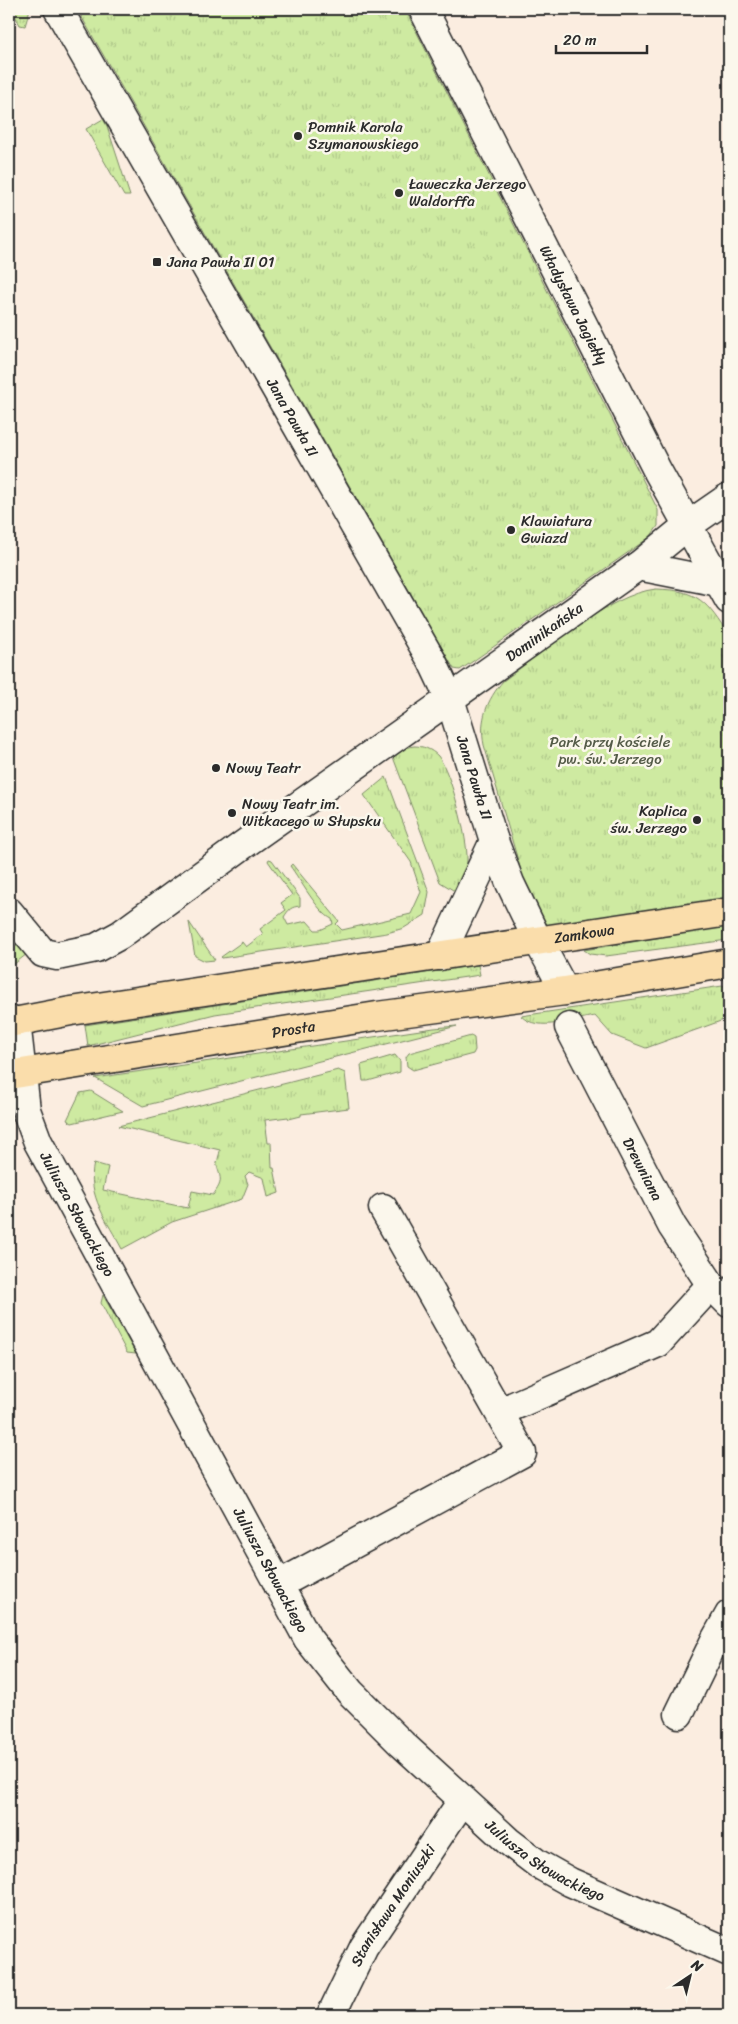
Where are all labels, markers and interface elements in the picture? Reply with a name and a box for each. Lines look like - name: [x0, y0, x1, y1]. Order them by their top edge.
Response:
- scale bar: [556, 22, 647, 54]
- text: 20 m: [563, 27, 597, 53]
- place label: Pomnik Karola Szymanowskiego: [308, 114, 419, 157]
- marker: Pomnik Karola Szymanowskiego: [292, 130, 304, 142]
- place label: Ławeczka Jerzego Waldorffa: [409, 171, 527, 214]
- marker: Ławeczka Jerzego Waldorffa: [393, 187, 405, 199]
- street label: Władysława Jagiełły: [532, 241, 615, 370]
- place label: Jana Pawła II 01: [166, 249, 275, 275]
- marker: Jana Pawła II 01: [151, 256, 163, 268]
- street label: Jana Pawła II: [259, 372, 326, 462]
- place label: Klawiatura Gwiazd: [521, 508, 592, 551]
- marker: Klawiatura Gwiazd: [505, 524, 517, 536]
- street label: Dominikańska: [500, 595, 589, 669]
- park label: Park przy kościele pw. św. Jerzego: [550, 729, 671, 772]
- street label: Jana Pawła II: [449, 731, 500, 824]
- place label: Nowy Teatr: [226, 755, 301, 781]
- marker: Nowy Teatr: [210, 762, 222, 774]
- place label: Nowy Teatr im. Witkacego w Słupsku: [242, 791, 381, 834]
- place label: Kaplica św. Jerzego: [610, 798, 688, 841]
- marker: Nowy Teatr im. Witkacego w Słupsku: [226, 807, 238, 819]
- marker: Kaplica św. Jerzego: [691, 814, 703, 826]
- street label: Zamkowa: [552, 916, 617, 951]
- street label: Prosta: [270, 1013, 317, 1046]
- street label: Drewniana: [615, 1133, 670, 1206]
- street label: Juliusza Słowackiego: [32, 1146, 122, 1282]
- street label: Juliusza Słowackiego: [225, 1502, 316, 1638]
- street label: Juliusza Słowackiego: [478, 1812, 610, 1909]
- street label: Stanisława Moniuszki: [343, 1838, 443, 1971]
- north arrow: [666, 1952, 716, 2002]
- text: N: [685, 1952, 709, 1979]

